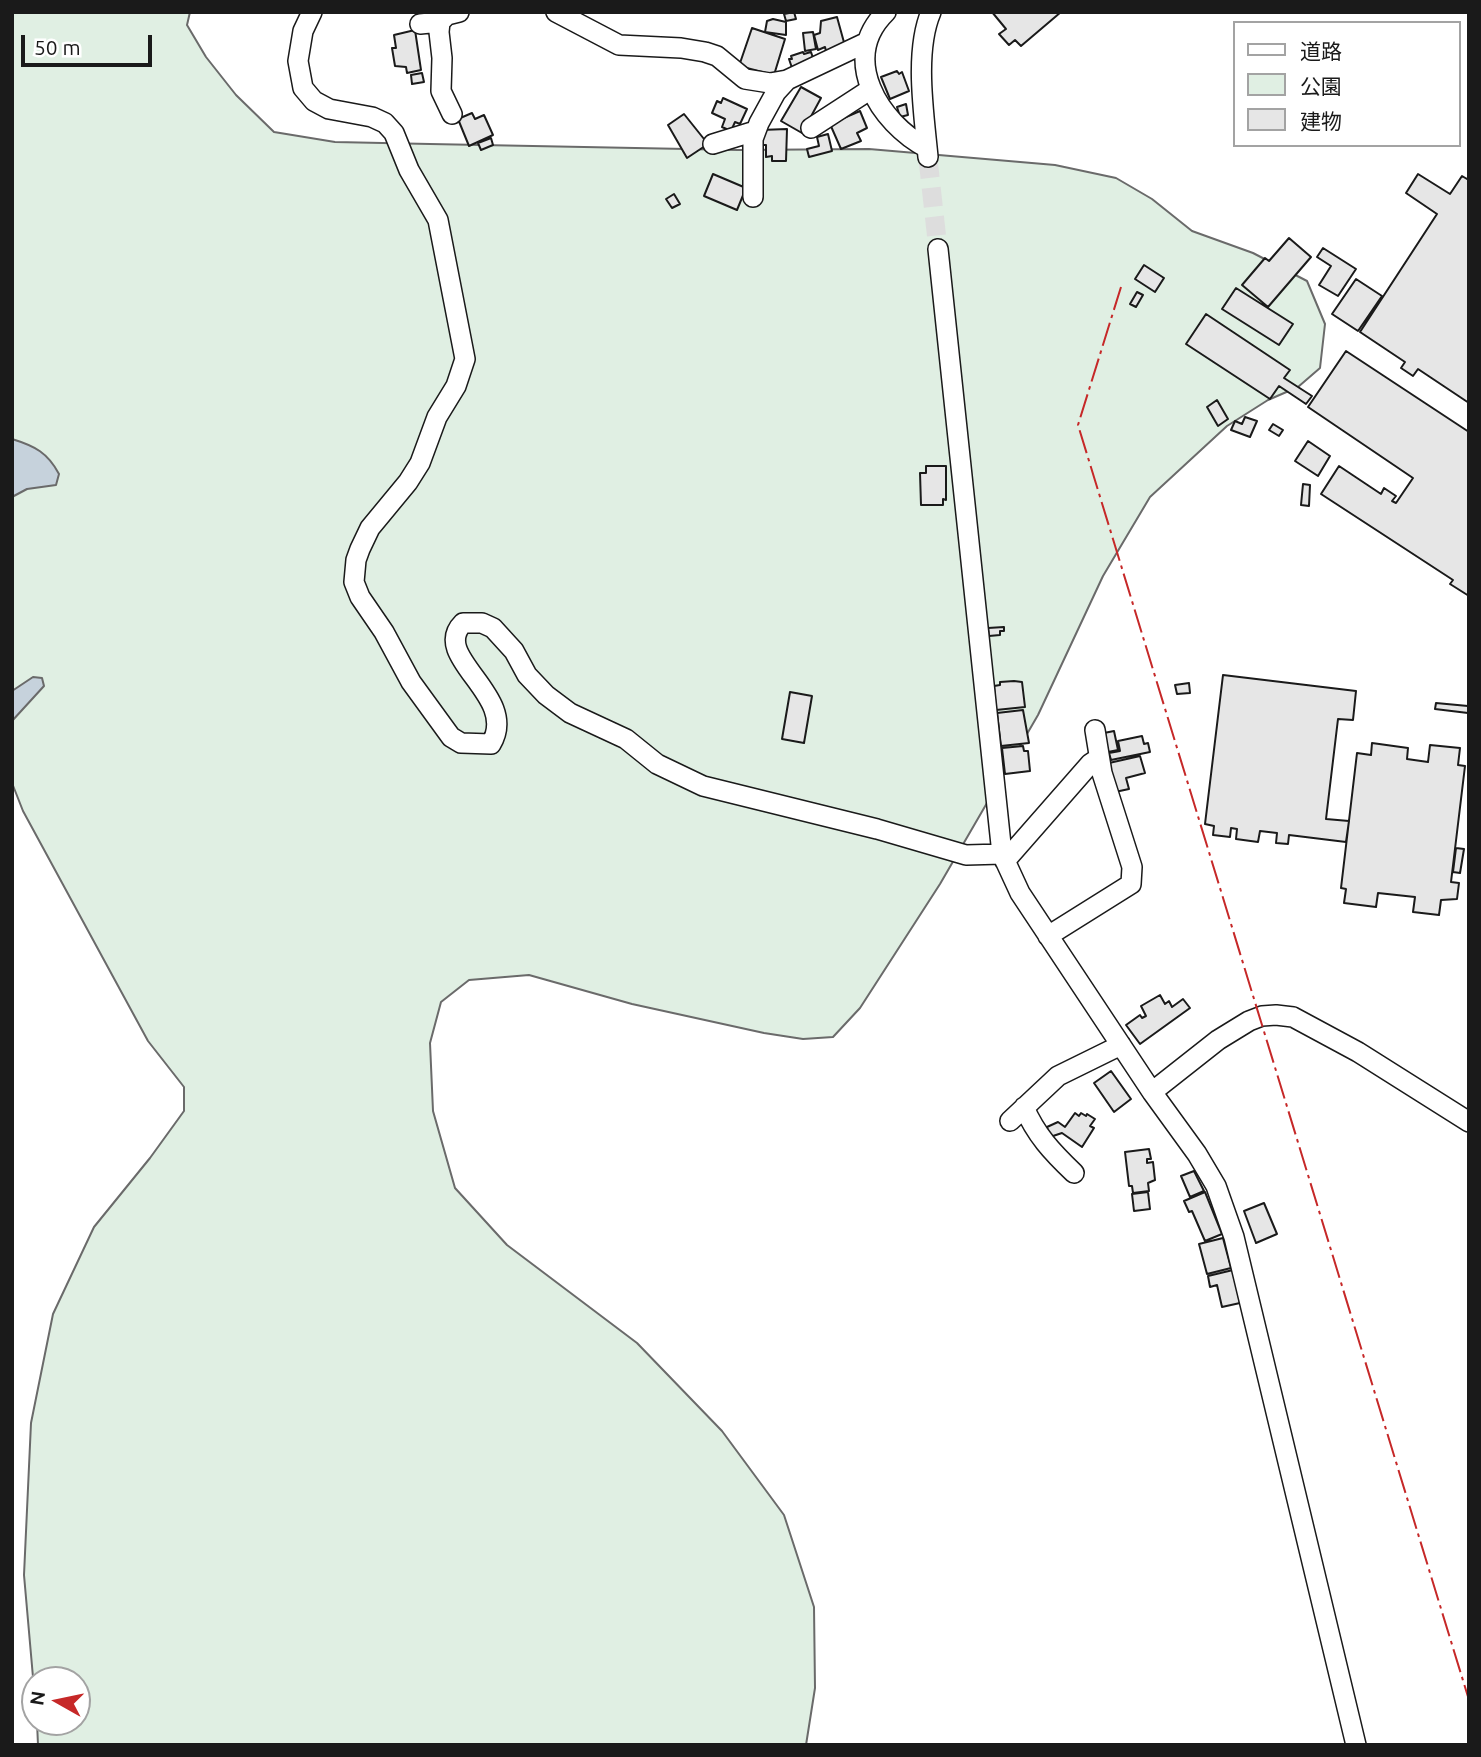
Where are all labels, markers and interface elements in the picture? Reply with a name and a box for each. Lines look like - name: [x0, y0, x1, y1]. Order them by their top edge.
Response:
- scale bar: [24, 21, 156, 65]
- legend: [1232, 21, 1460, 147]
- text: 50 m: [34, 35, 81, 59]
- text: 道路: [1300, 39, 1342, 63]
- text: 公園: [1300, 74, 1342, 98]
- text: 建物: [1300, 109, 1342, 133]
- north arrow: [21, 1666, 91, 1736]
- text: N: [25, 1689, 49, 1707]

